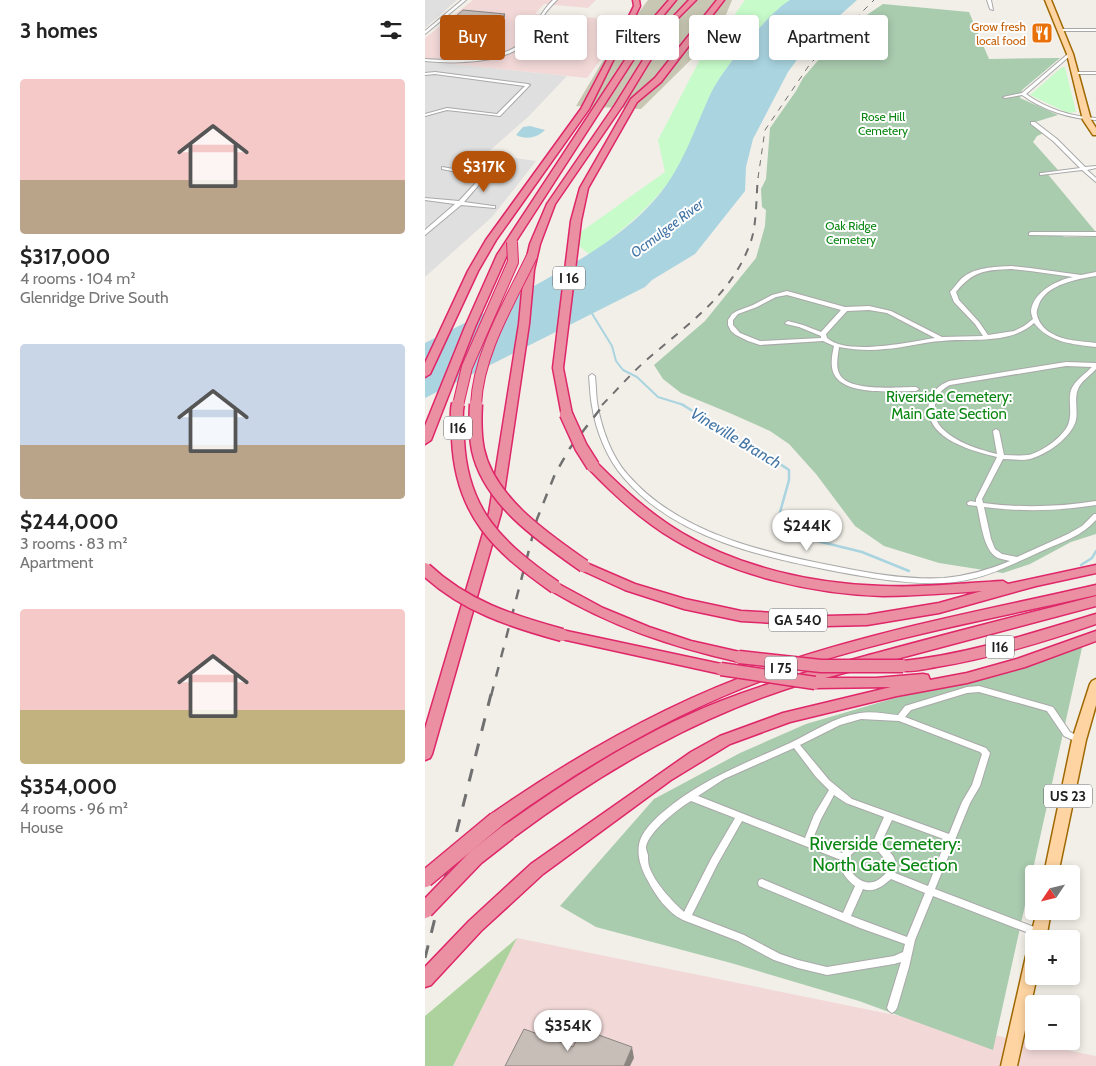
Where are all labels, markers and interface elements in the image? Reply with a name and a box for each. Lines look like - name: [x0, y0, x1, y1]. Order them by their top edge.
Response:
- chip: Buy: [440, 15, 505, 60]
- chip: Rent: [515, 15, 587, 60]
- chip: Filters: [597, 15, 679, 60]
- chip: New: [689, 15, 759, 60]
- chip: Apartment: [769, 15, 888, 60]
- icon: filters: [377, 16, 405, 44]
- text: 3 homes: [20, 18, 98, 43]
- place label: Grow fresh local food: [971, 19, 1026, 48]
- restaurant icon: Grow fresh local food: [1030, 21, 1054, 45]
- park label: Rose Hill Cemetery: [858, 109, 908, 138]
- icon: home: [168, 111, 258, 201]
- pin: $317K: [449, 150, 519, 193]
- text: $317K: [463, 157, 505, 176]
- water label: Ocmulgee River: [627, 194, 708, 261]
- park label: Oak Ridge Cemetery: [825, 218, 877, 247]
- text: $317,000: [20, 244, 110, 269]
- road number: I 16: [553, 266, 585, 290]
- text: 4 rooms · 104 m²: [20, 269, 136, 288]
- text: Glenridge Drive South: [20, 288, 169, 307]
- icon: home: [168, 376, 258, 466]
- park label: Riverside Cemetery: Main Gate Section: [886, 388, 1012, 423]
- water label: Vineville Branch: [687, 404, 785, 472]
- road number: I16: [444, 416, 472, 439]
- text: $244,000: [20, 509, 119, 534]
- pin: $244K: [772, 510, 842, 552]
- text: $244K: [783, 516, 831, 535]
- text: 3 rooms · 83 m²: [20, 534, 128, 553]
- text: Apartment: [20, 553, 93, 572]
- road number: GA 540: [769, 608, 827, 632]
- road number: I16: [986, 636, 1014, 659]
- icon: home: [168, 641, 258, 731]
- road number: I 75: [765, 656, 797, 680]
- text: $354,000: [20, 774, 117, 799]
- road number: US 23: [1044, 784, 1092, 808]
- text: 4 rooms · 96 m²: [20, 799, 128, 818]
- text: House: [20, 818, 63, 837]
- park label: Riverside Cemetery: North Gate Section: [809, 833, 961, 876]
- north arrow: [1025, 865, 1080, 920]
- map controls: [1025, 865, 1080, 1050]
- button: +: [1025, 930, 1080, 985]
- button: −: [1025, 995, 1080, 1050]
- pin: $354K: [533, 1010, 603, 1052]
- text: $354K: [545, 1016, 591, 1035]

